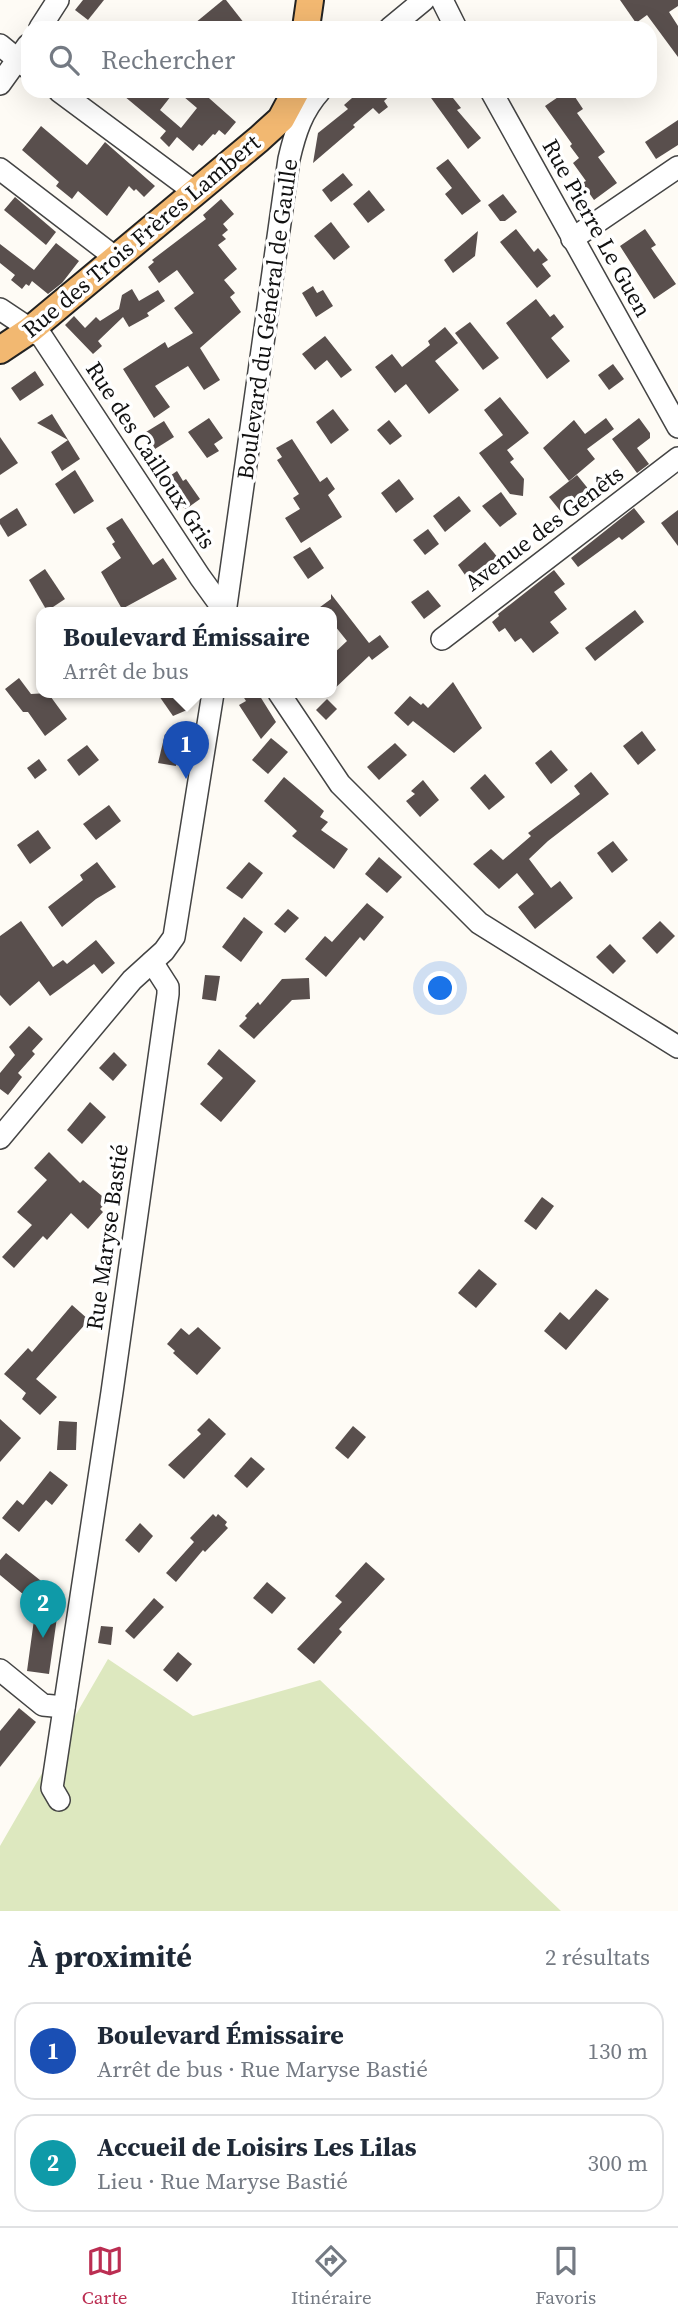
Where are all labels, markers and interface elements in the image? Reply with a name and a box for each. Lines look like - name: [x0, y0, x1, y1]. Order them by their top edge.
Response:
- search box: [21, 21, 657, 98]
- icon: search: [45, 41, 83, 79]
- text: Rechercher: [101, 42, 235, 78]
- street label: Rue des Trois Frères Lambert: [15, 127, 267, 345]
- street label: Rue Pierre Le Guen: [535, 133, 659, 323]
- street label: Boulevard du Général de Gaulle: [229, 156, 305, 482]
- street label: Rue des Cailloux Gris: [78, 355, 224, 555]
- street label: Avenue des Genêts: [458, 458, 630, 598]
- popup: [36, 607, 337, 698]
- text: Boulevard Émissaire: [63, 619, 310, 655]
- text: Arrêt de bus: [63, 655, 189, 687]
- pin: 1: [163, 721, 209, 779]
- your location: [423, 971, 457, 1005]
- street label: Rue Maryse Bastié: [78, 1142, 136, 1332]
- pin: 2: [20, 1580, 66, 1638]
- text: À proximité: [28, 1936, 192, 1977]
- text: 2 résultats: [545, 1941, 650, 1973]
- text: Boulevard Émissaire: [97, 2017, 344, 2053]
- text: 1: [47, 2035, 59, 2067]
- text: 130 m: [587, 2035, 648, 2067]
- text: Arrêt de bus · Rue Maryse Bastié: [97, 2053, 428, 2085]
- text: Accueil de Loisirs Les Lilas: [97, 2129, 417, 2165]
- text: 2: [47, 2147, 59, 2179]
- text: 300 m: [587, 2147, 648, 2179]
- text: Lieu · Rue Maryse Bastié: [97, 2165, 348, 2197]
- tab: Carte: [82, 2242, 128, 2310]
- tab: Itinéraire: [291, 2242, 372, 2310]
- tab: Favoris: [535, 2242, 596, 2310]

